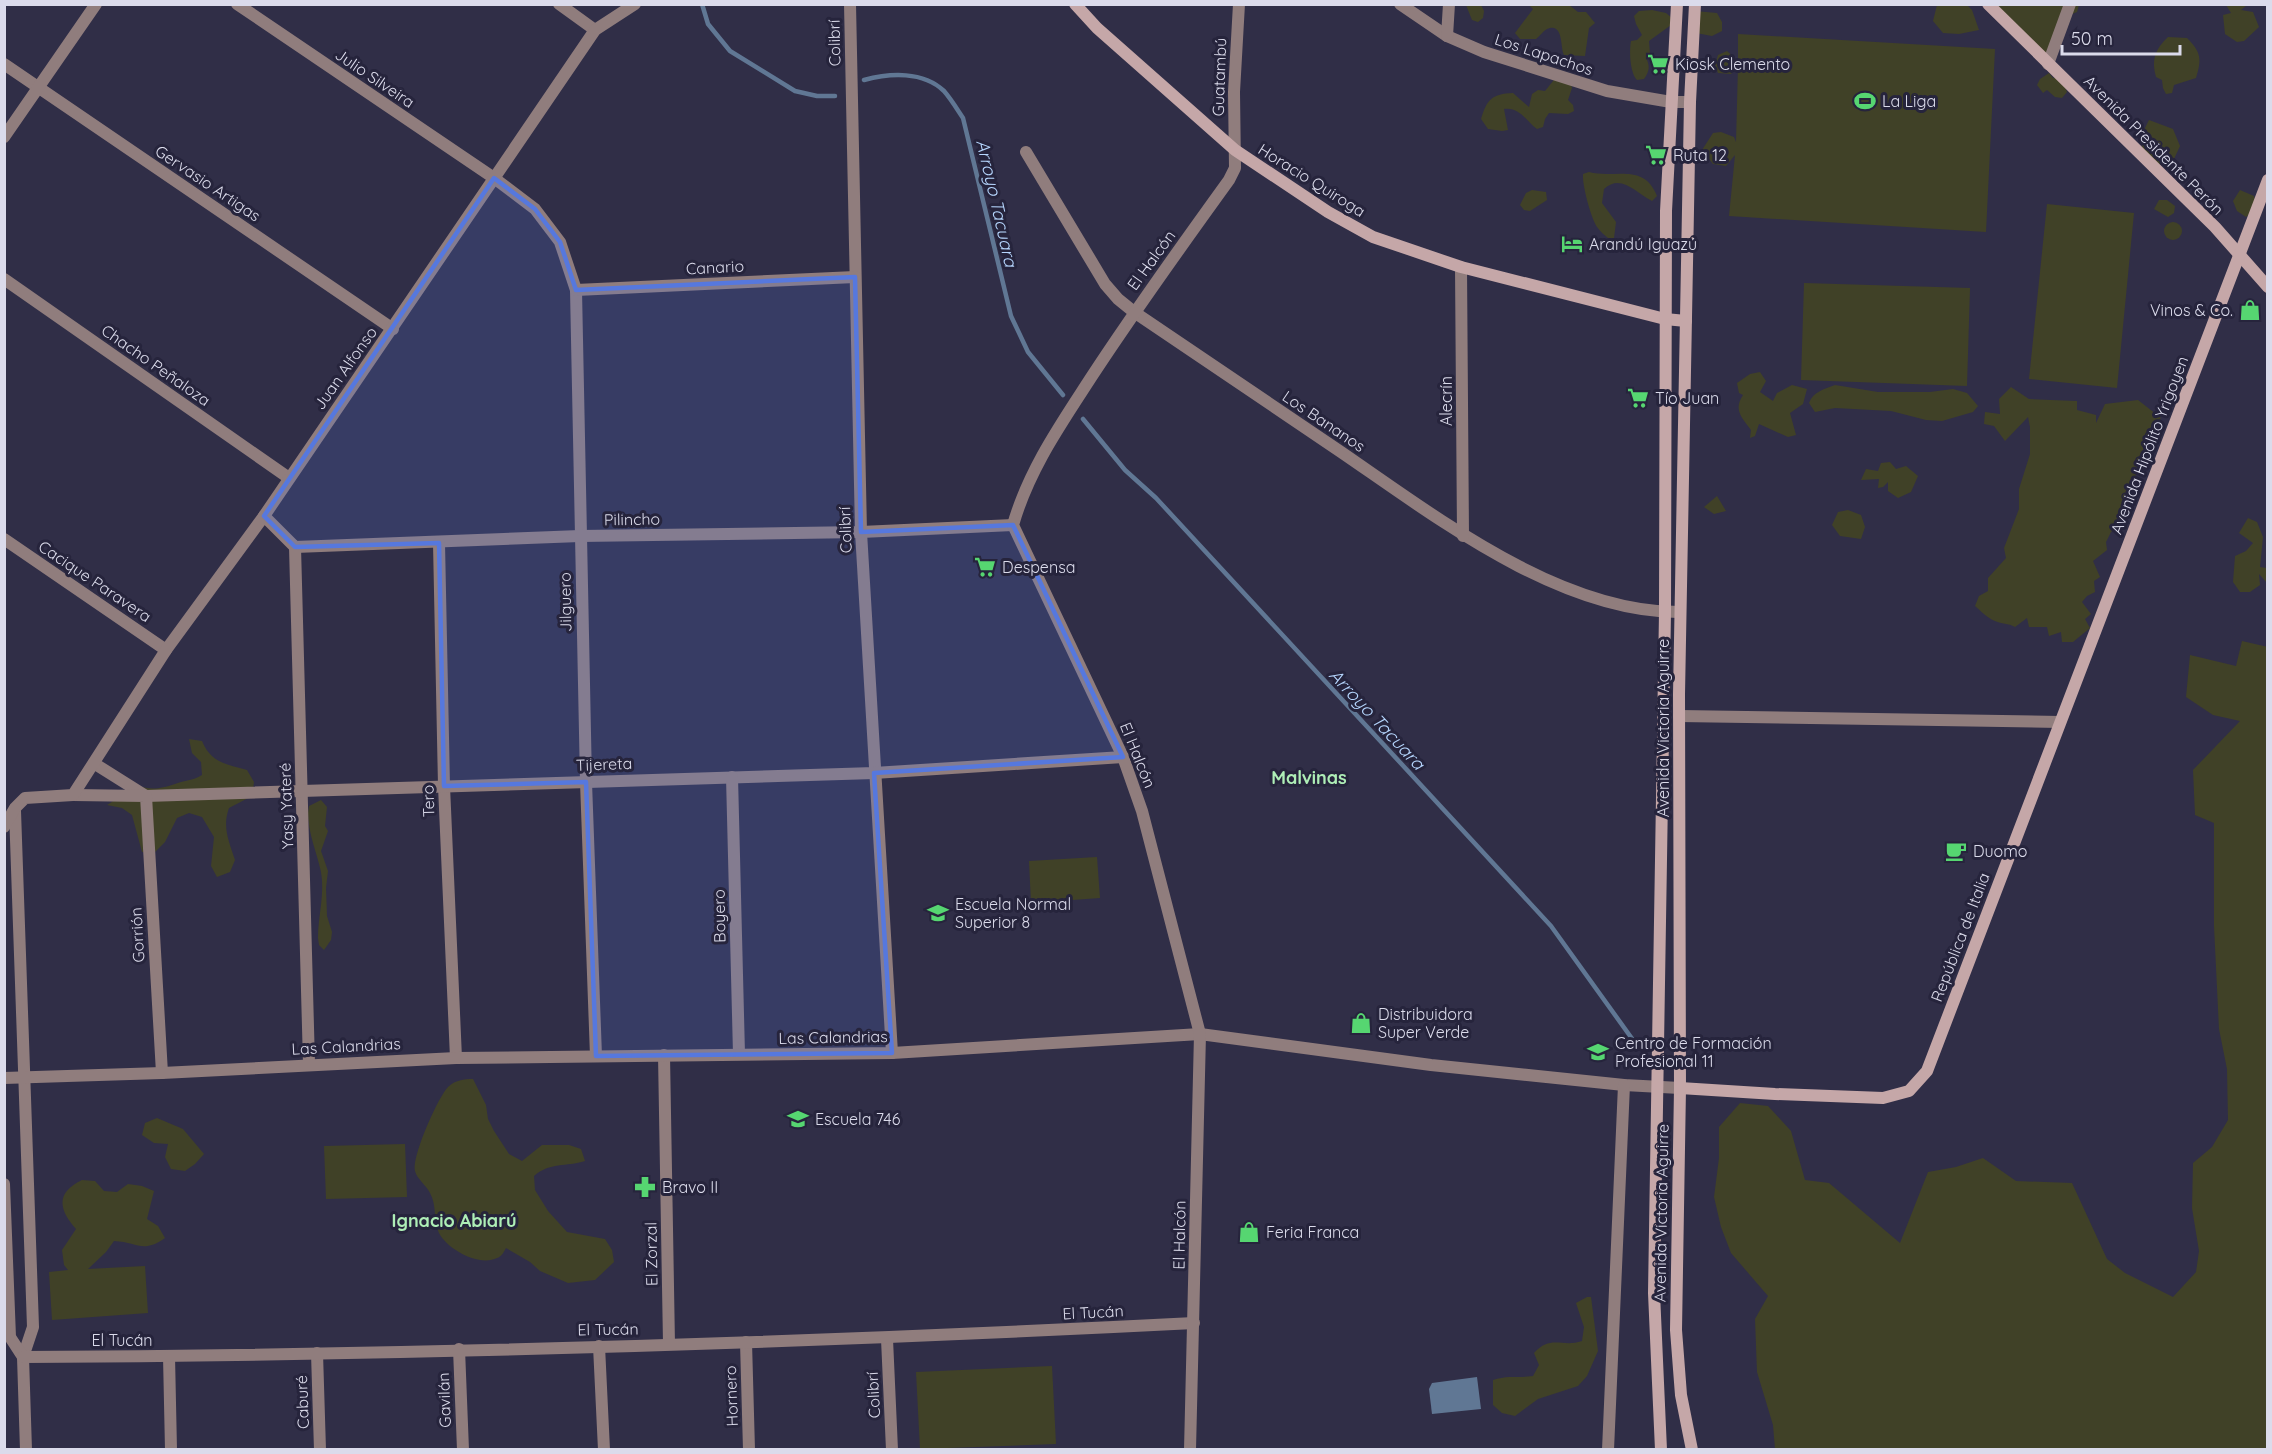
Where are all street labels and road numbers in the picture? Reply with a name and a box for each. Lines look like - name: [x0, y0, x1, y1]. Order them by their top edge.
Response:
- street label: Colibrí: [824, 19, 844, 66]
- street label: Los Lapachos: [1492, 29, 1596, 79]
- street label: Guatambú: [1208, 37, 1230, 117]
- street label: Julio Silveira: [331, 44, 419, 112]
- street label: Avenida Presidente Perón: [2080, 71, 2228, 219]
- street label: Horacio Quiroga: [1255, 139, 1369, 221]
- street label: Gervasio Artigas: [152, 140, 264, 226]
- street label: El Halcón: [1123, 226, 1179, 294]
- street label: Canario: [685, 255, 745, 279]
- street label: Chacho Peñaloza: [98, 320, 214, 410]
- street label: Juan Alfonso: [309, 323, 381, 413]
- street label: Avenida Hipólito Yrigoyen: [2106, 353, 2192, 537]
- street label: Alecrín: [1436, 376, 1456, 426]
- street label: Los Bananos: [1279, 386, 1369, 456]
- street label: Colibrí: [834, 506, 856, 554]
- street label: Pilincho: [604, 509, 660, 529]
- street label: Cacique Paravera: [35, 536, 155, 626]
- street label: Jilguero: [554, 572, 576, 632]
- street label: Avenida Victoria Aguirre: [1653, 639, 1673, 817]
- street label: El Halcón: [1116, 719, 1160, 791]
- street label: Tijereta: [575, 753, 633, 775]
- street label: Yasy Yateré: [274, 762, 298, 850]
- street label: Tero: [417, 785, 439, 817]
- street label: República de Italia: [1926, 870, 1994, 1004]
- street label: Boyero: [709, 889, 729, 943]
- street label: Gorrión: [126, 907, 148, 963]
- street label: Las Calandrias: [778, 1026, 888, 1048]
- street label: Las Calandrias: [291, 1033, 401, 1059]
- street label: Avenida Victoria Aguirre: [1649, 1124, 1673, 1302]
- street label: El Halcón: [1168, 1200, 1190, 1270]
- street label: El Zorzal: [640, 1222, 662, 1286]
- street label: El Tucán: [1062, 1300, 1124, 1324]
- street label: El Tucán: [577, 1318, 639, 1340]
- street label: El Tucán: [91, 1330, 153, 1350]
- street label: Hornero: [720, 1365, 742, 1427]
- street label: Colibrí: [862, 1371, 884, 1419]
- street label: Gavilán: [433, 1372, 455, 1428]
- street label: Caburé: [291, 1375, 313, 1429]

